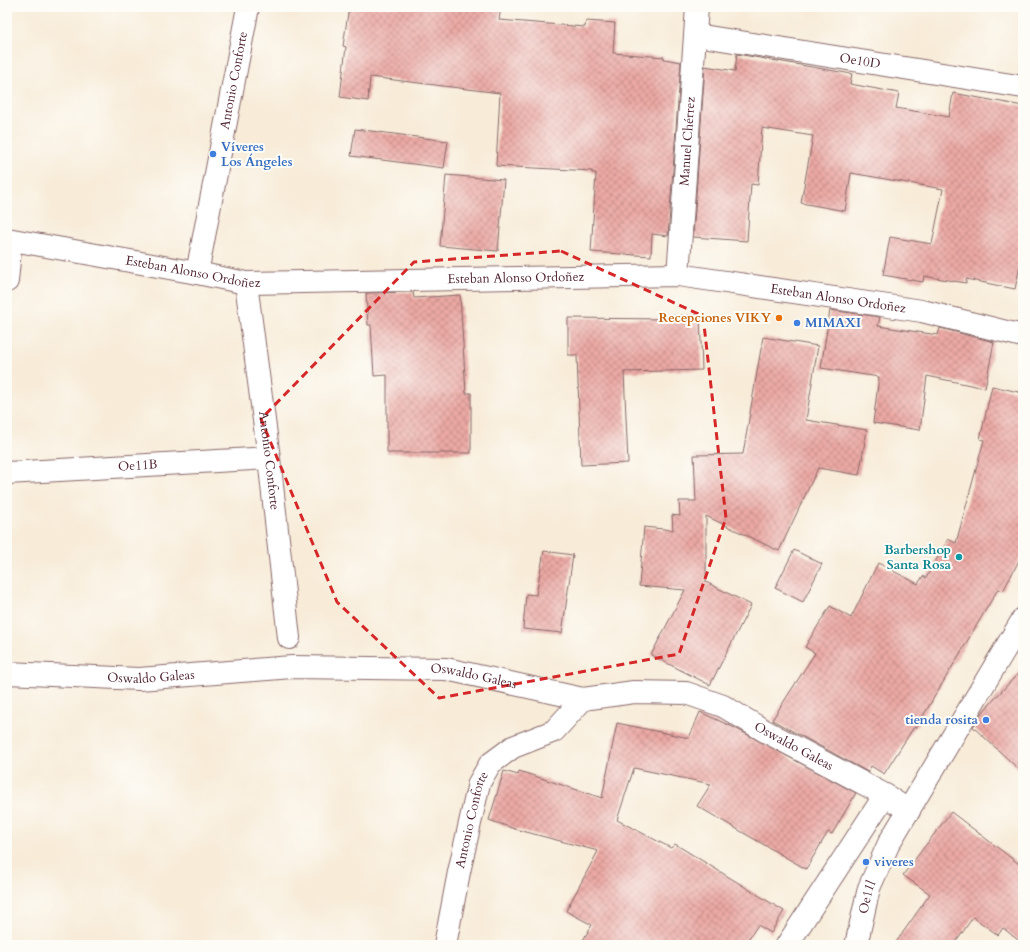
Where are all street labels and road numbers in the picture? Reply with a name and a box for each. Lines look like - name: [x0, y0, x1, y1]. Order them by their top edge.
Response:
- street label: Antonio Conforte: [216, 30, 252, 131]
- street label: Oe10D: [838, 49, 882, 73]
- street label: Manuel Chérrez: [675, 96, 700, 187]
- street label: Esteban Alonso Ordoñez: [124, 251, 261, 292]
- street label: Esteban Alonso Ordoñez: [447, 268, 585, 288]
- street label: Esteban Alonso Ordoñez: [769, 280, 907, 318]
- street label: Antonio Conforte: [254, 410, 284, 511]
- street label: Oe11B: [118, 455, 158, 476]
- street label: Oswaldo Galeas: [430, 660, 518, 693]
- street label: Oswaldo Galeas: [107, 666, 195, 688]
- street label: Oswaldo Galeas: [751, 718, 837, 775]
- street label: Antonio Conforte: [451, 768, 493, 870]
- street label: Oe11l: [854, 877, 881, 916]

